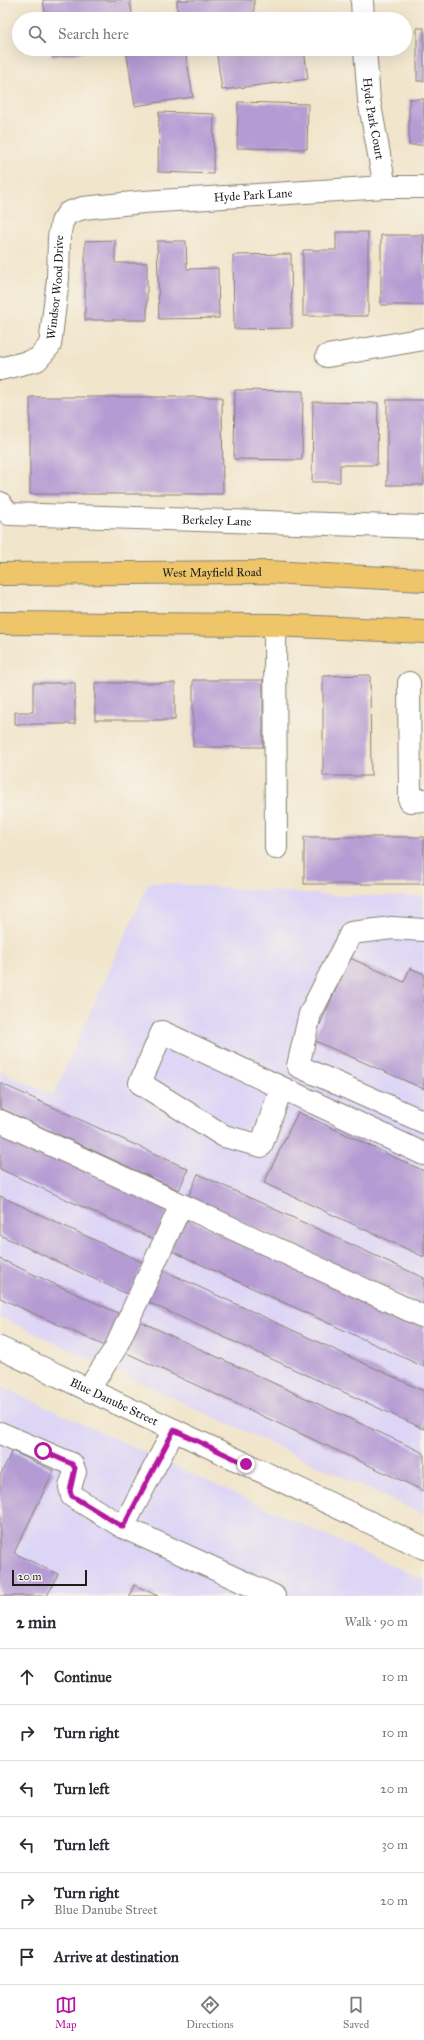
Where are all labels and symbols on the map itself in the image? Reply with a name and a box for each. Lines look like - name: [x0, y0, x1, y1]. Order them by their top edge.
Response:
- street label: Hyde Park Court: [360, 77, 387, 161]
- street label: Hyde Park Lane: [213, 186, 293, 205]
- street label: Windsor Wood Drive: [44, 235, 66, 340]
- street label: Berkeley Lane: [182, 512, 252, 529]
- street label: West Mayfield Road: [162, 565, 262, 580]
- street label: Blue Danube Street: [68, 1375, 161, 1429]
- route start: [34, 1442, 52, 1460]
- route end: [237, 1455, 255, 1473]
- scale bar: [12, 1568, 87, 1587]

